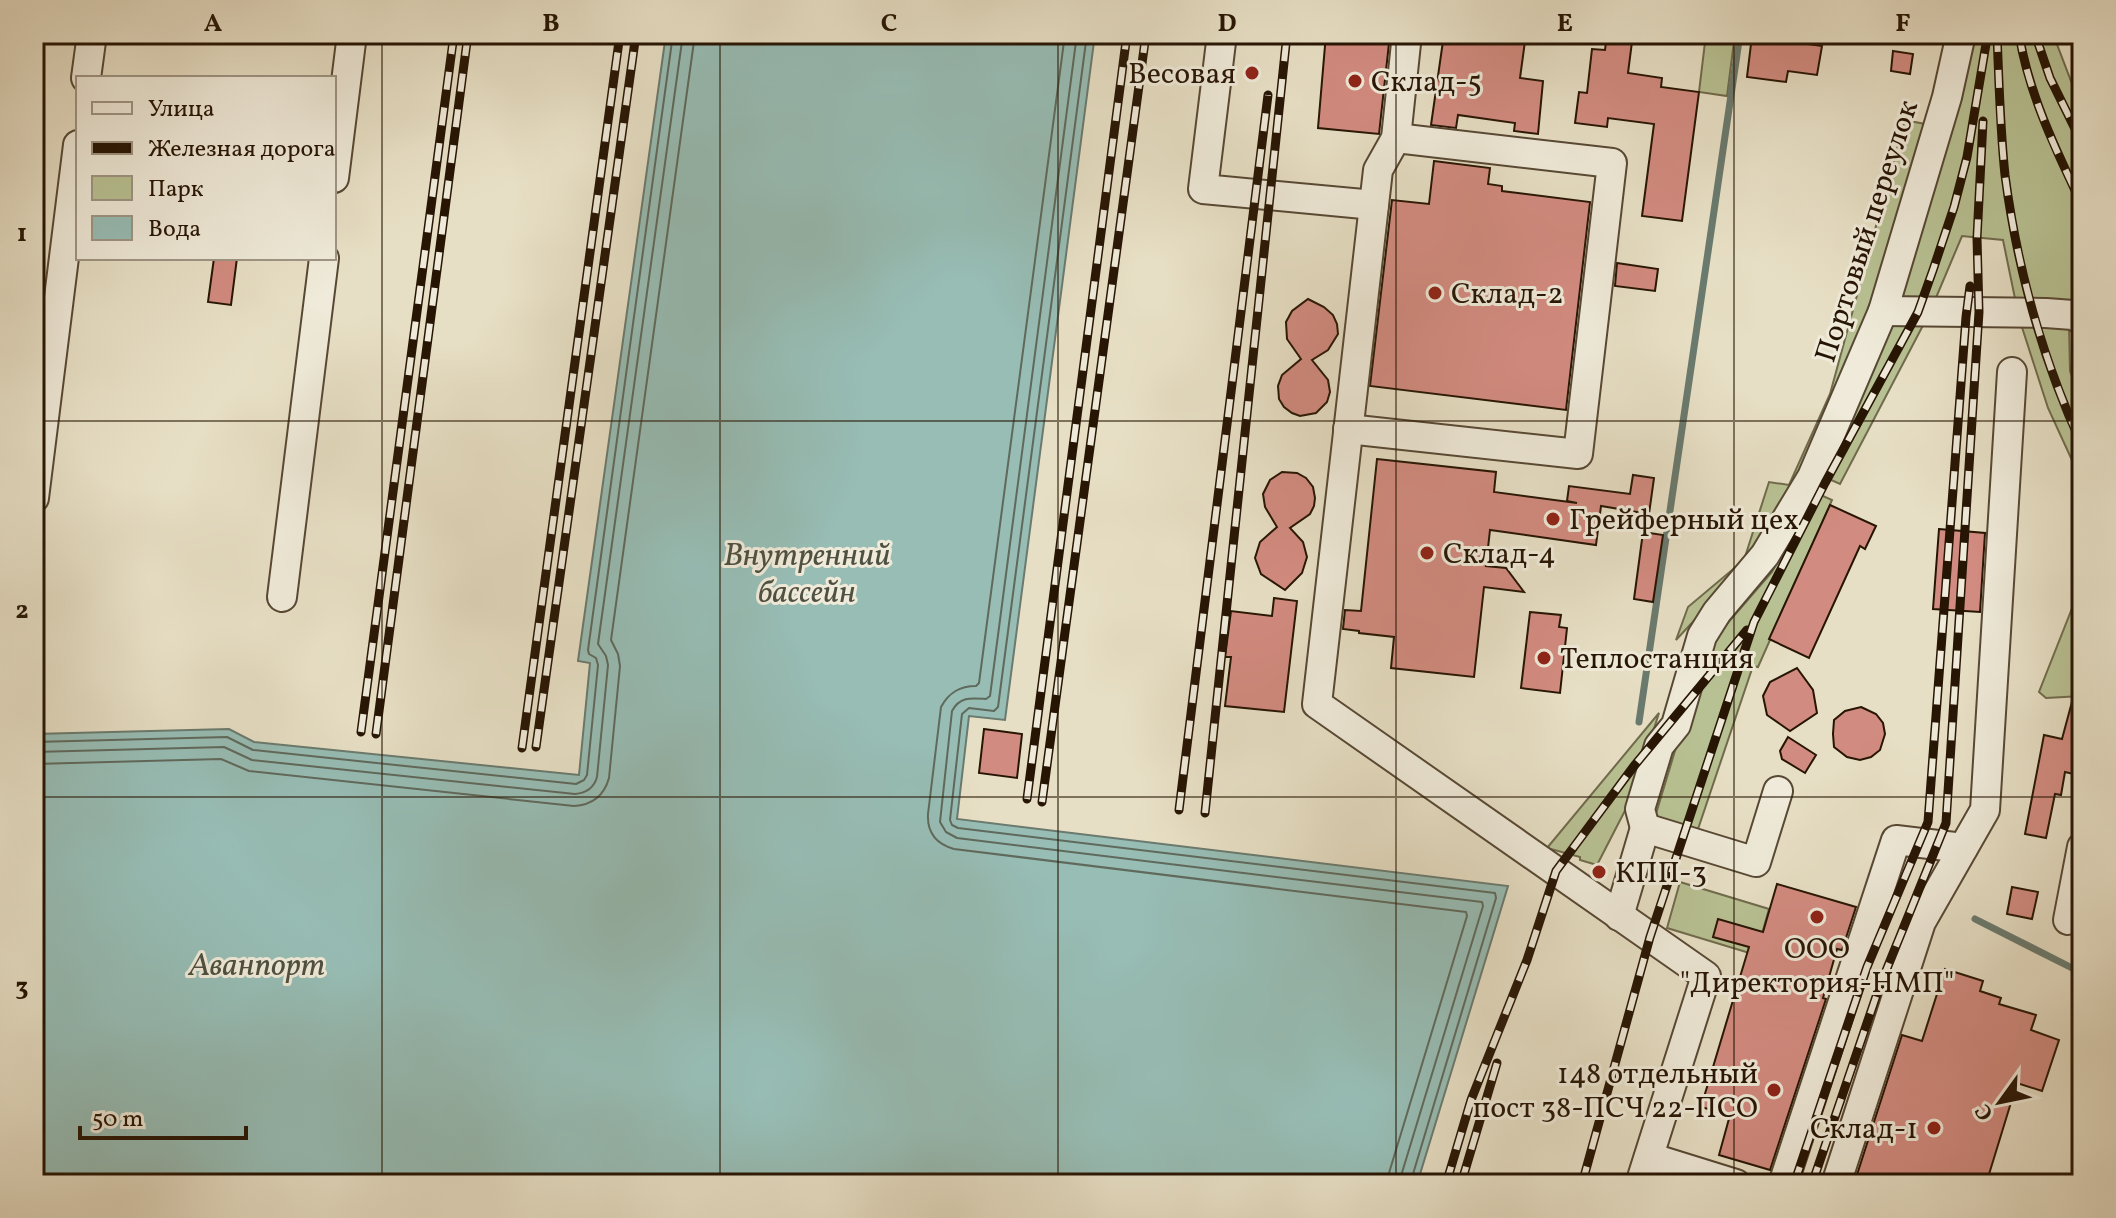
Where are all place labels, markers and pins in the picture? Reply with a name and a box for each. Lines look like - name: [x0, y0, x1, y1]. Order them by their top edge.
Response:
- place label: Весовая: [1128, 54, 1236, 96]
- place label: Склад-5: [1371, 62, 1482, 104]
- marker: Весовая: [1243, 64, 1261, 82]
- marker: Склад-5: [1346, 72, 1364, 90]
- place label: Склад-2: [1451, 274, 1564, 316]
- marker: Склад-2: [1426, 284, 1444, 302]
- place label: Грейферный цех: [1569, 500, 1799, 542]
- marker: Грейферный цех: [1544, 510, 1562, 528]
- place label: Склад-4: [1443, 534, 1556, 576]
- marker: Склад-4: [1418, 544, 1436, 562]
- place label: Теплостанция: [1560, 639, 1754, 681]
- marker: Теплостанция: [1535, 649, 1553, 667]
- place label: КПП-3: [1615, 853, 1707, 895]
- marker: КПП-3: [1590, 863, 1608, 881]
- marker: ООО "Директория-НМП": [1808, 908, 1826, 926]
- place label: ООО "Директория-НМП": [1680, 929, 1954, 1005]
- place label: 148 отдельный пост 38-ПСЧ 22-ПСО: [1473, 1054, 1758, 1130]
- marker: 148 отдельный пост 38-ПСЧ 22-ПСО: [1765, 1081, 1783, 1099]
- place label: Склад-1: [1810, 1109, 1918, 1151]
- marker: Склад-1: [1925, 1119, 1943, 1137]

